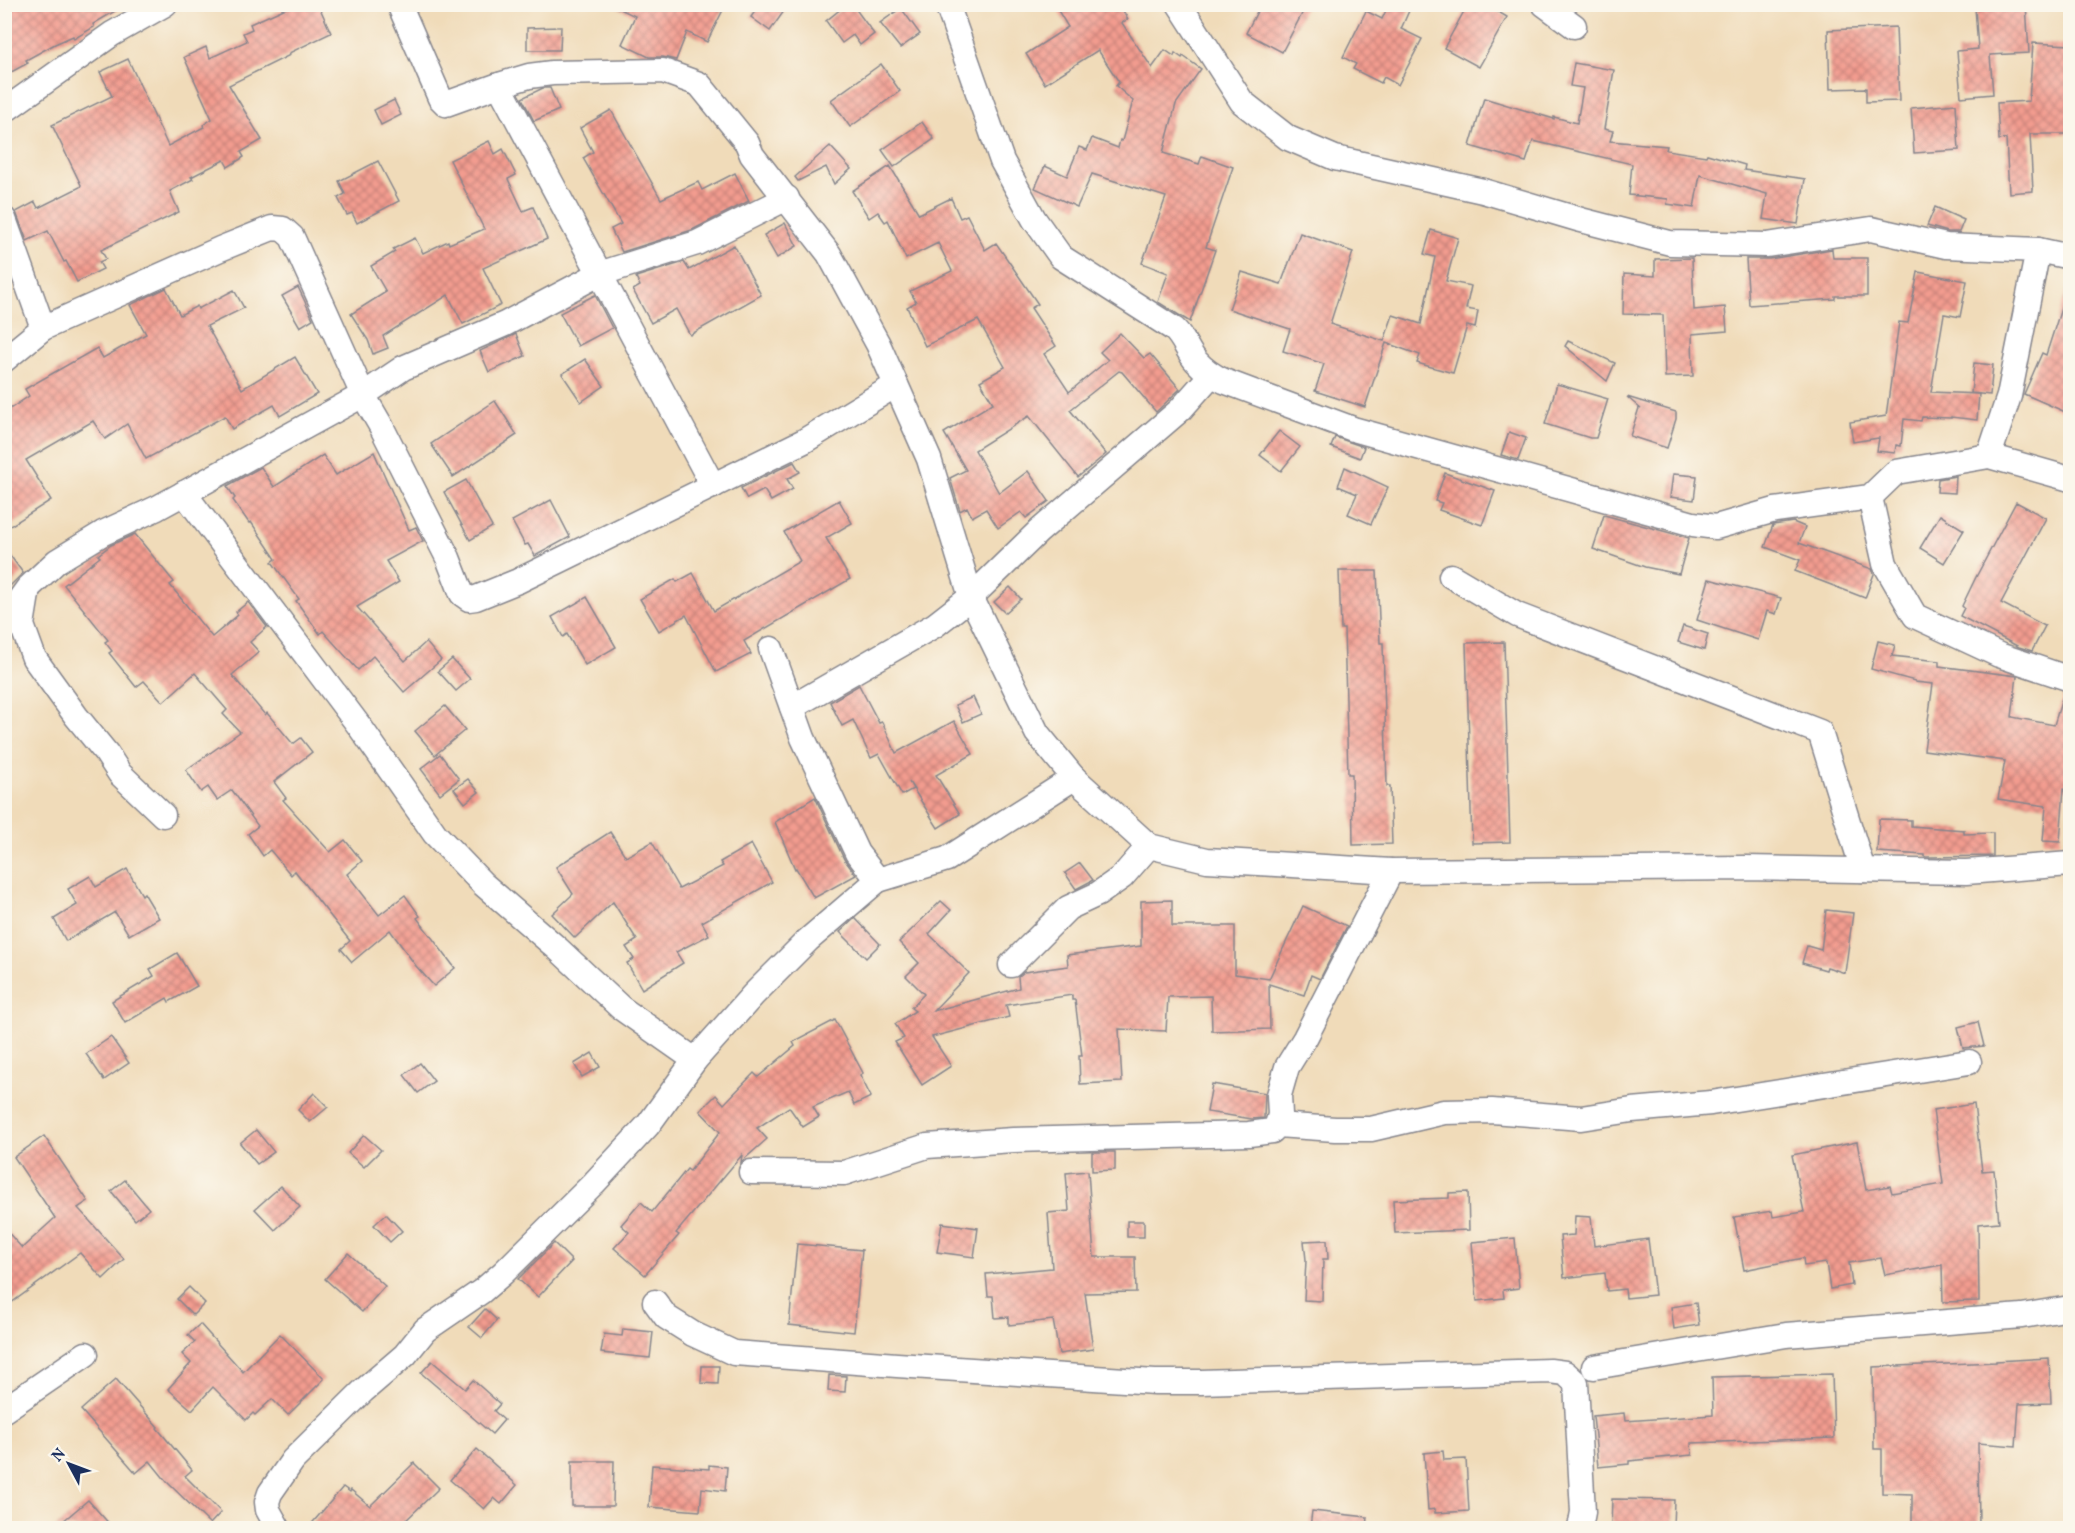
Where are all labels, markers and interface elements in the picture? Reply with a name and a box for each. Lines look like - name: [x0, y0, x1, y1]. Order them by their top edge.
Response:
- north arrow: [39, 1434, 99, 1494]
- text: N: [47, 1444, 72, 1467]

